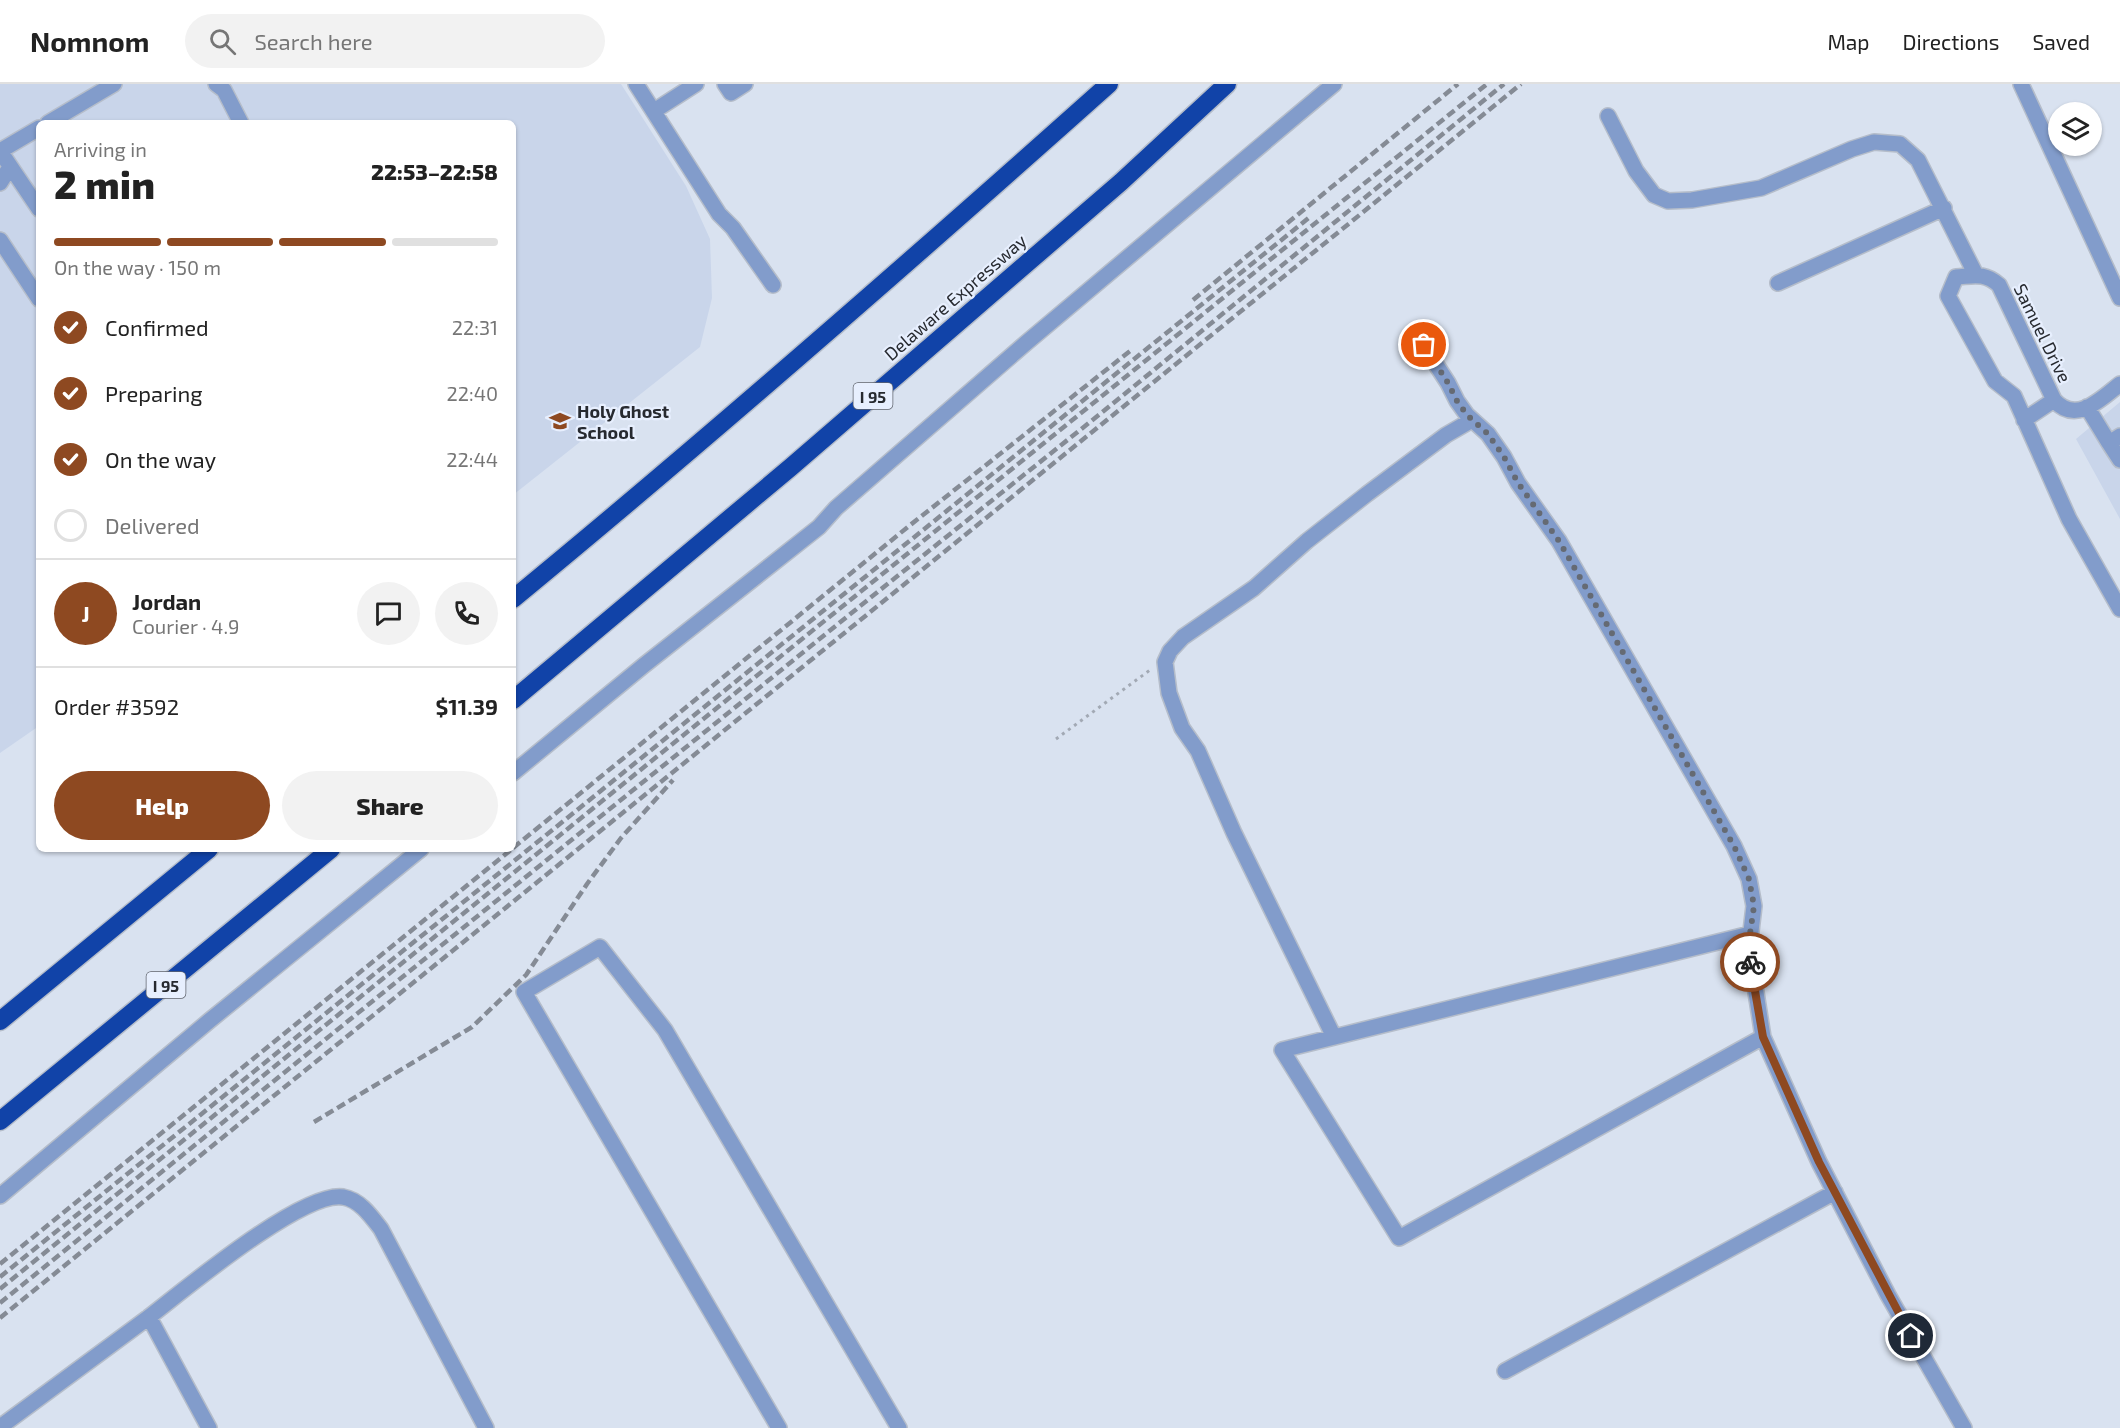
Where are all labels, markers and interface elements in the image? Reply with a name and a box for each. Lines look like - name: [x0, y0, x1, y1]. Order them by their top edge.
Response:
- search box: [185, 14, 605, 68]
- text: Nomnom: [30, 24, 149, 58]
- icon: search: [206, 25, 239, 58]
- text: Search here: [254, 28, 373, 54]
- text: Map: [1827, 29, 1870, 54]
- text: Directions: [1903, 29, 1999, 54]
- text: Saved: [2032, 29, 2090, 54]
- map controls: [2048, 102, 2102, 156]
- button: layers: [2048, 102, 2102, 156]
- text: Arriving in: [54, 137, 147, 161]
- text: 22:53–22:58: [371, 158, 498, 184]
- text: 2 min: [54, 160, 155, 207]
- street label: Delaware Expressway: [879, 229, 1031, 365]
- text: On the way · 150 m: [54, 255, 221, 279]
- street label: Samuel Drive: [2010, 280, 2076, 386]
- icon: check: [54, 311, 87, 344]
- text: Confirmed: [105, 314, 209, 340]
- text: 22:31: [452, 315, 498, 339]
- pin: [1398, 319, 1449, 370]
- icon: bag: [1407, 328, 1440, 361]
- icon: check: [54, 377, 87, 410]
- text: Preparing: [105, 380, 203, 406]
- text: 22:40: [446, 381, 498, 405]
- road number: I 95: [854, 383, 892, 409]
- place label: Holy Ghost School: [577, 400, 670, 443]
- school or university icon: Holy Ghost School: [548, 409, 572, 433]
- icon: check: [54, 443, 87, 476]
- text: On the way: [105, 446, 216, 472]
- text: 22:44: [446, 447, 498, 471]
- text: Delivered: [105, 512, 200, 538]
- button: chat: [357, 582, 420, 645]
- button: phone: [435, 582, 498, 645]
- text: Jordan: [132, 588, 201, 614]
- text: J: [81, 600, 90, 626]
- text: Courier · 4.9: [132, 614, 239, 638]
- text: Order #3592: [54, 693, 179, 719]
- text: $11.39: [435, 693, 498, 719]
- button: Help: [54, 771, 270, 840]
- button: Share: [282, 771, 498, 840]
- courier: [1720, 932, 1780, 992]
- icon: bike: [1734, 946, 1767, 979]
- road number: I 95: [146, 972, 186, 998]
- pin: [1885, 1310, 1936, 1361]
- icon: home: [1894, 1319, 1927, 1352]

